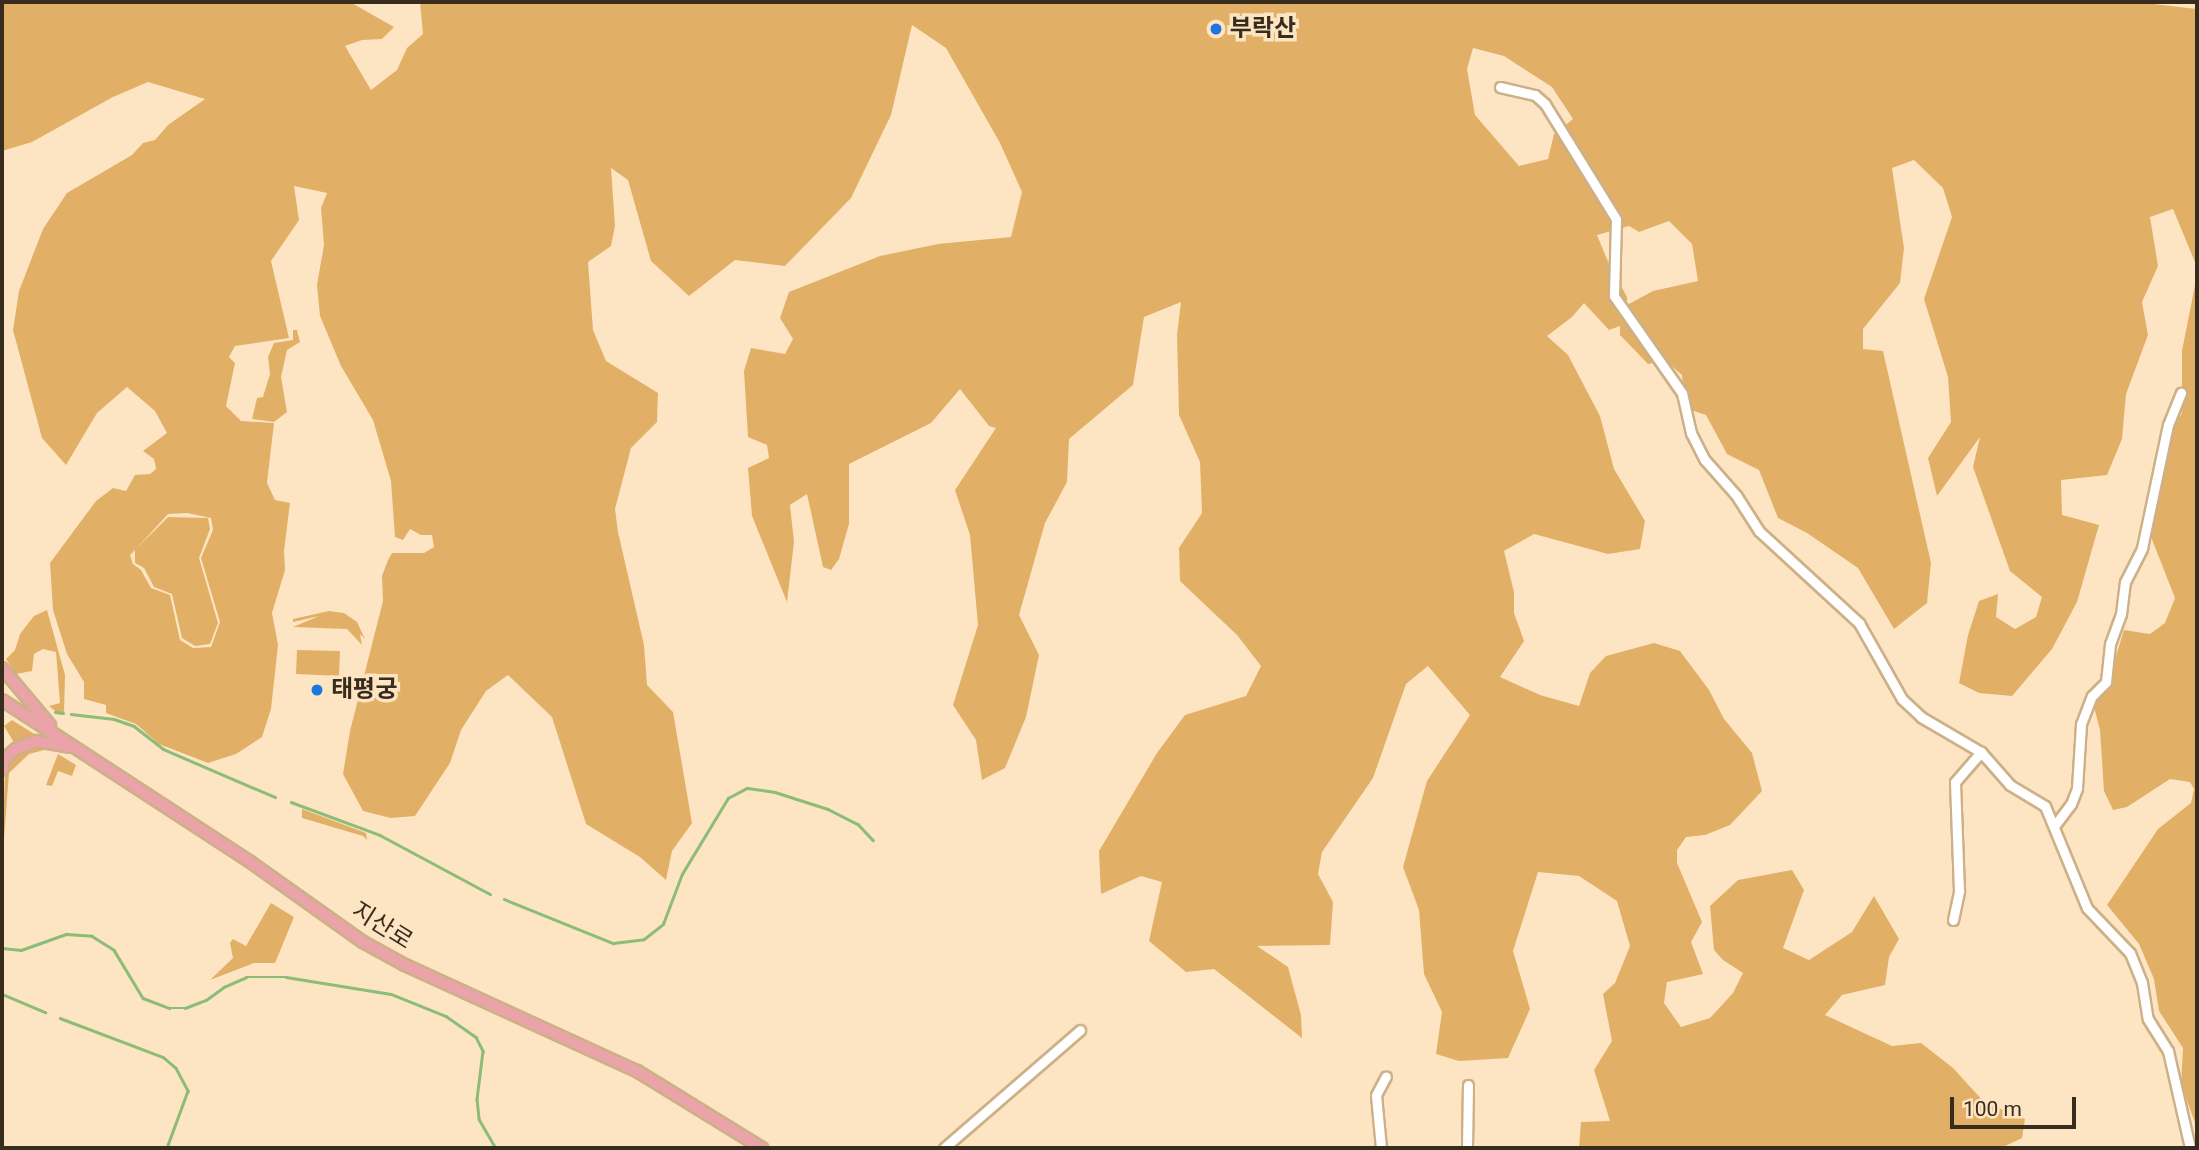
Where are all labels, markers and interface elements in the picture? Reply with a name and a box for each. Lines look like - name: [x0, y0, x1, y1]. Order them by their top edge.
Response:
- place label: 부락산: [1230, 15, 1296, 43]
- marker: 부락산: [1208, 21, 1224, 37]
- place label: 태평궁: [331, 676, 397, 704]
- marker: 태평궁: [309, 682, 325, 698]
- street label: 지산로: [346, 896, 418, 956]
- scale bar: [1954, 1084, 2080, 1128]
- text: 100 m: [1963, 1097, 2022, 1121]

